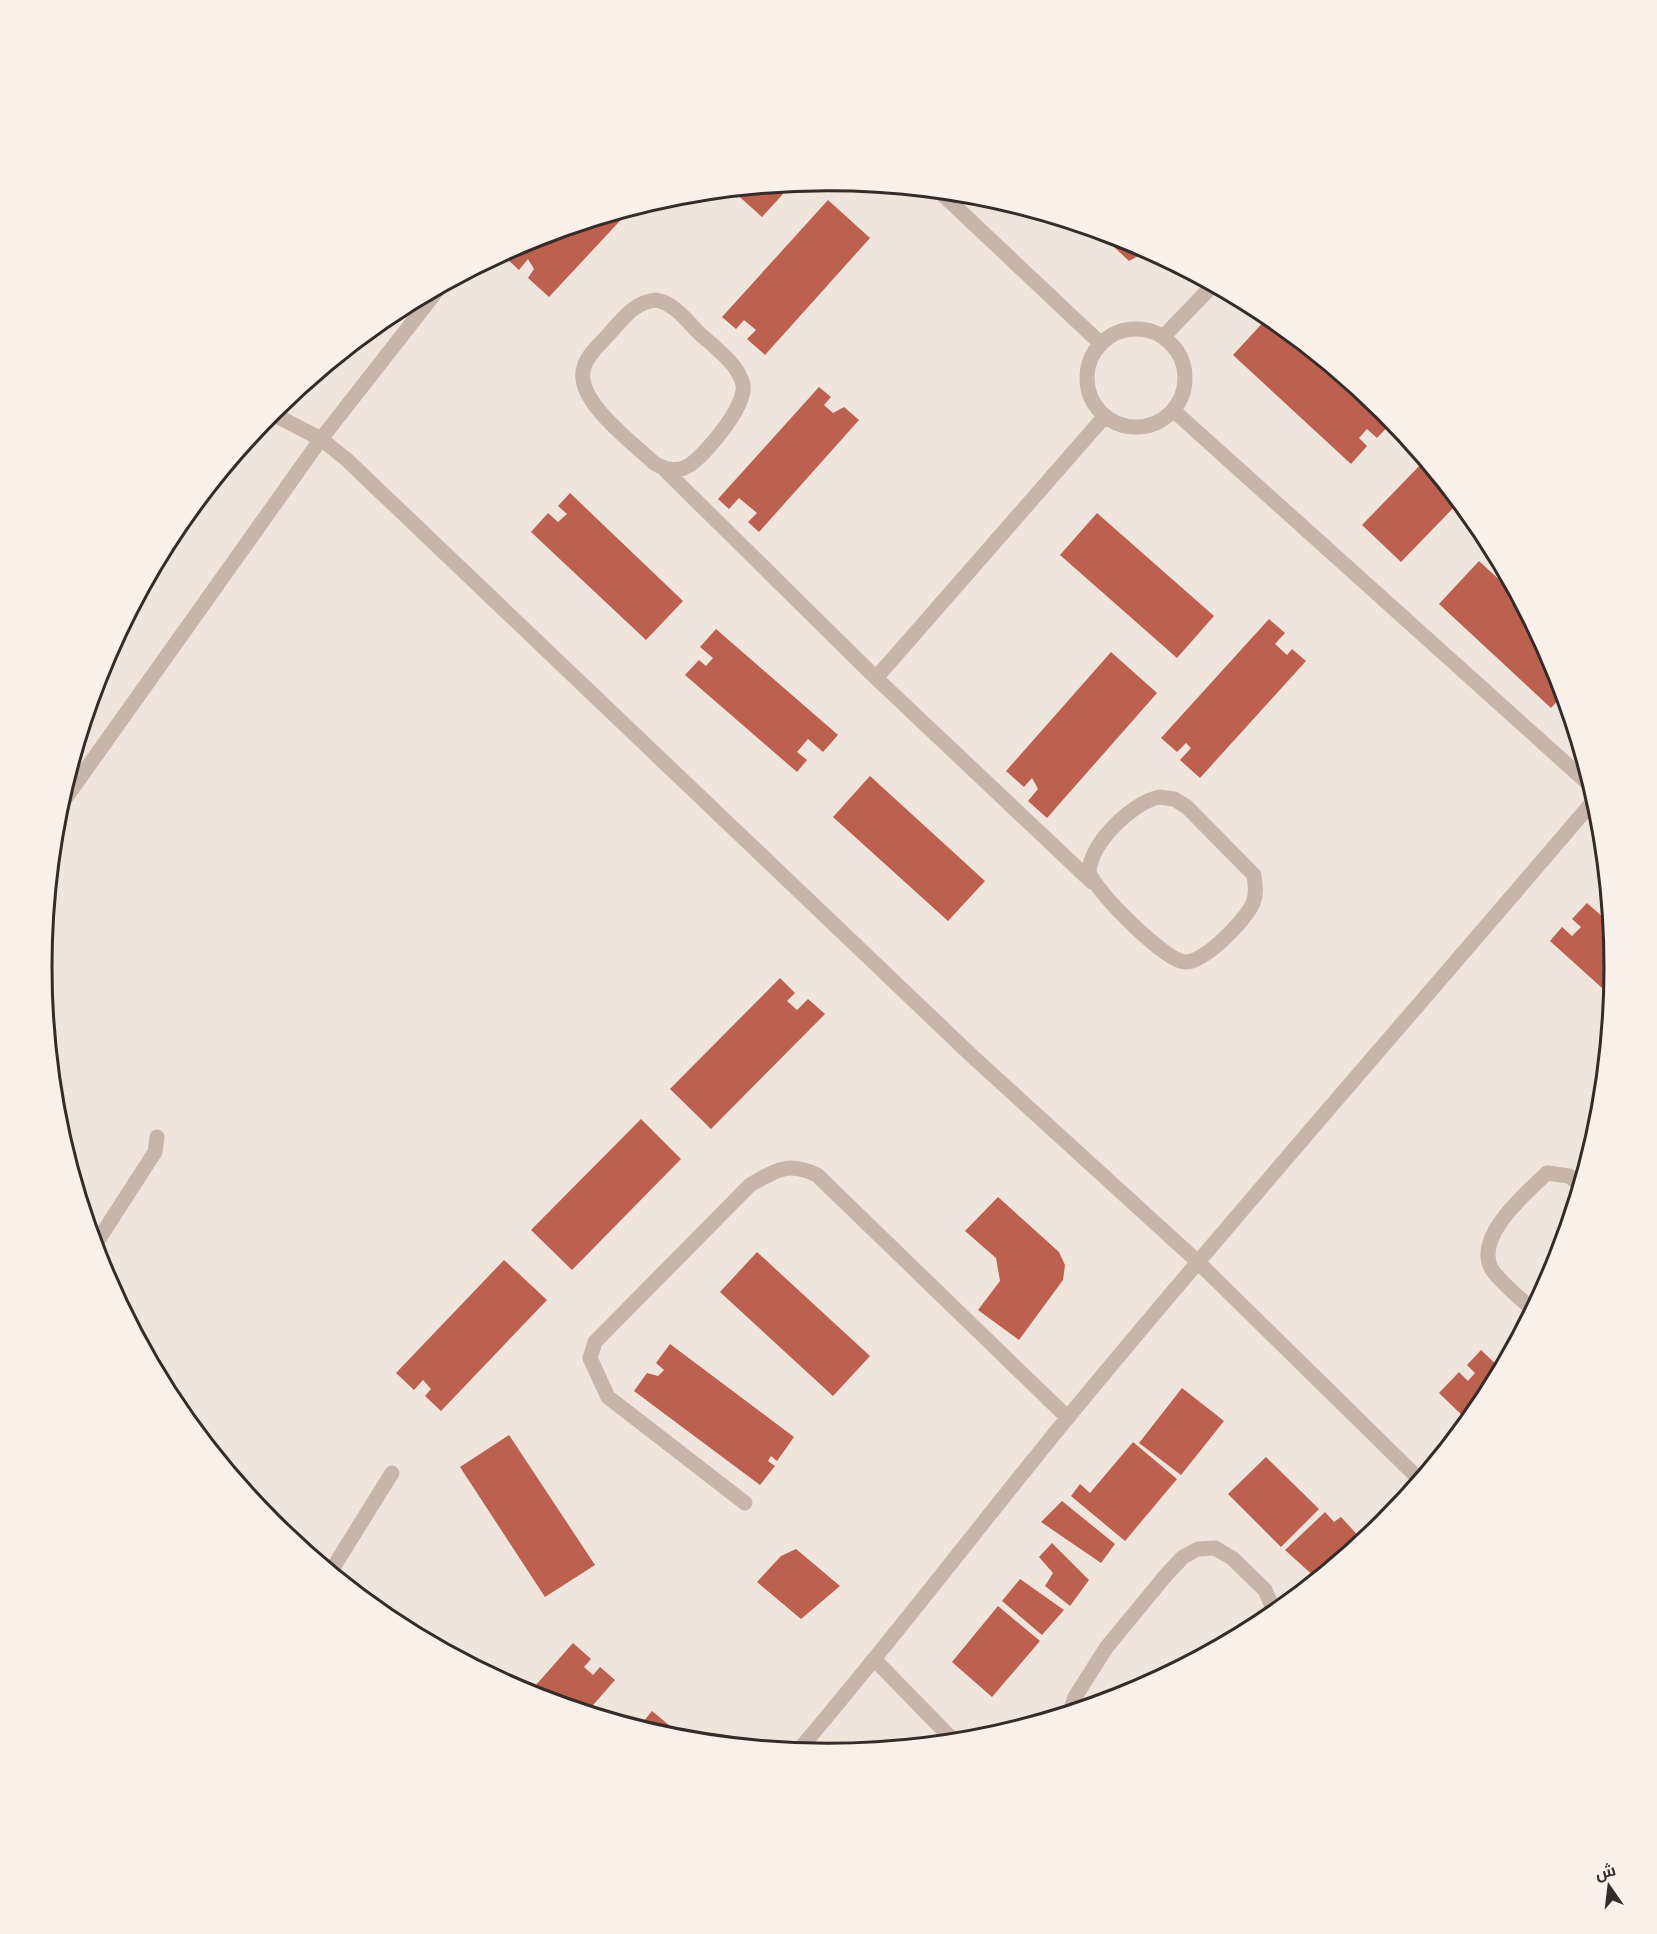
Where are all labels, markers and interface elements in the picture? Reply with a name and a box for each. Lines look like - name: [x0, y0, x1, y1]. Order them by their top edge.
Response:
- north arrow: [1579, 1856, 1639, 1916]
- text: ش: [1593, 1860, 1618, 1884]

